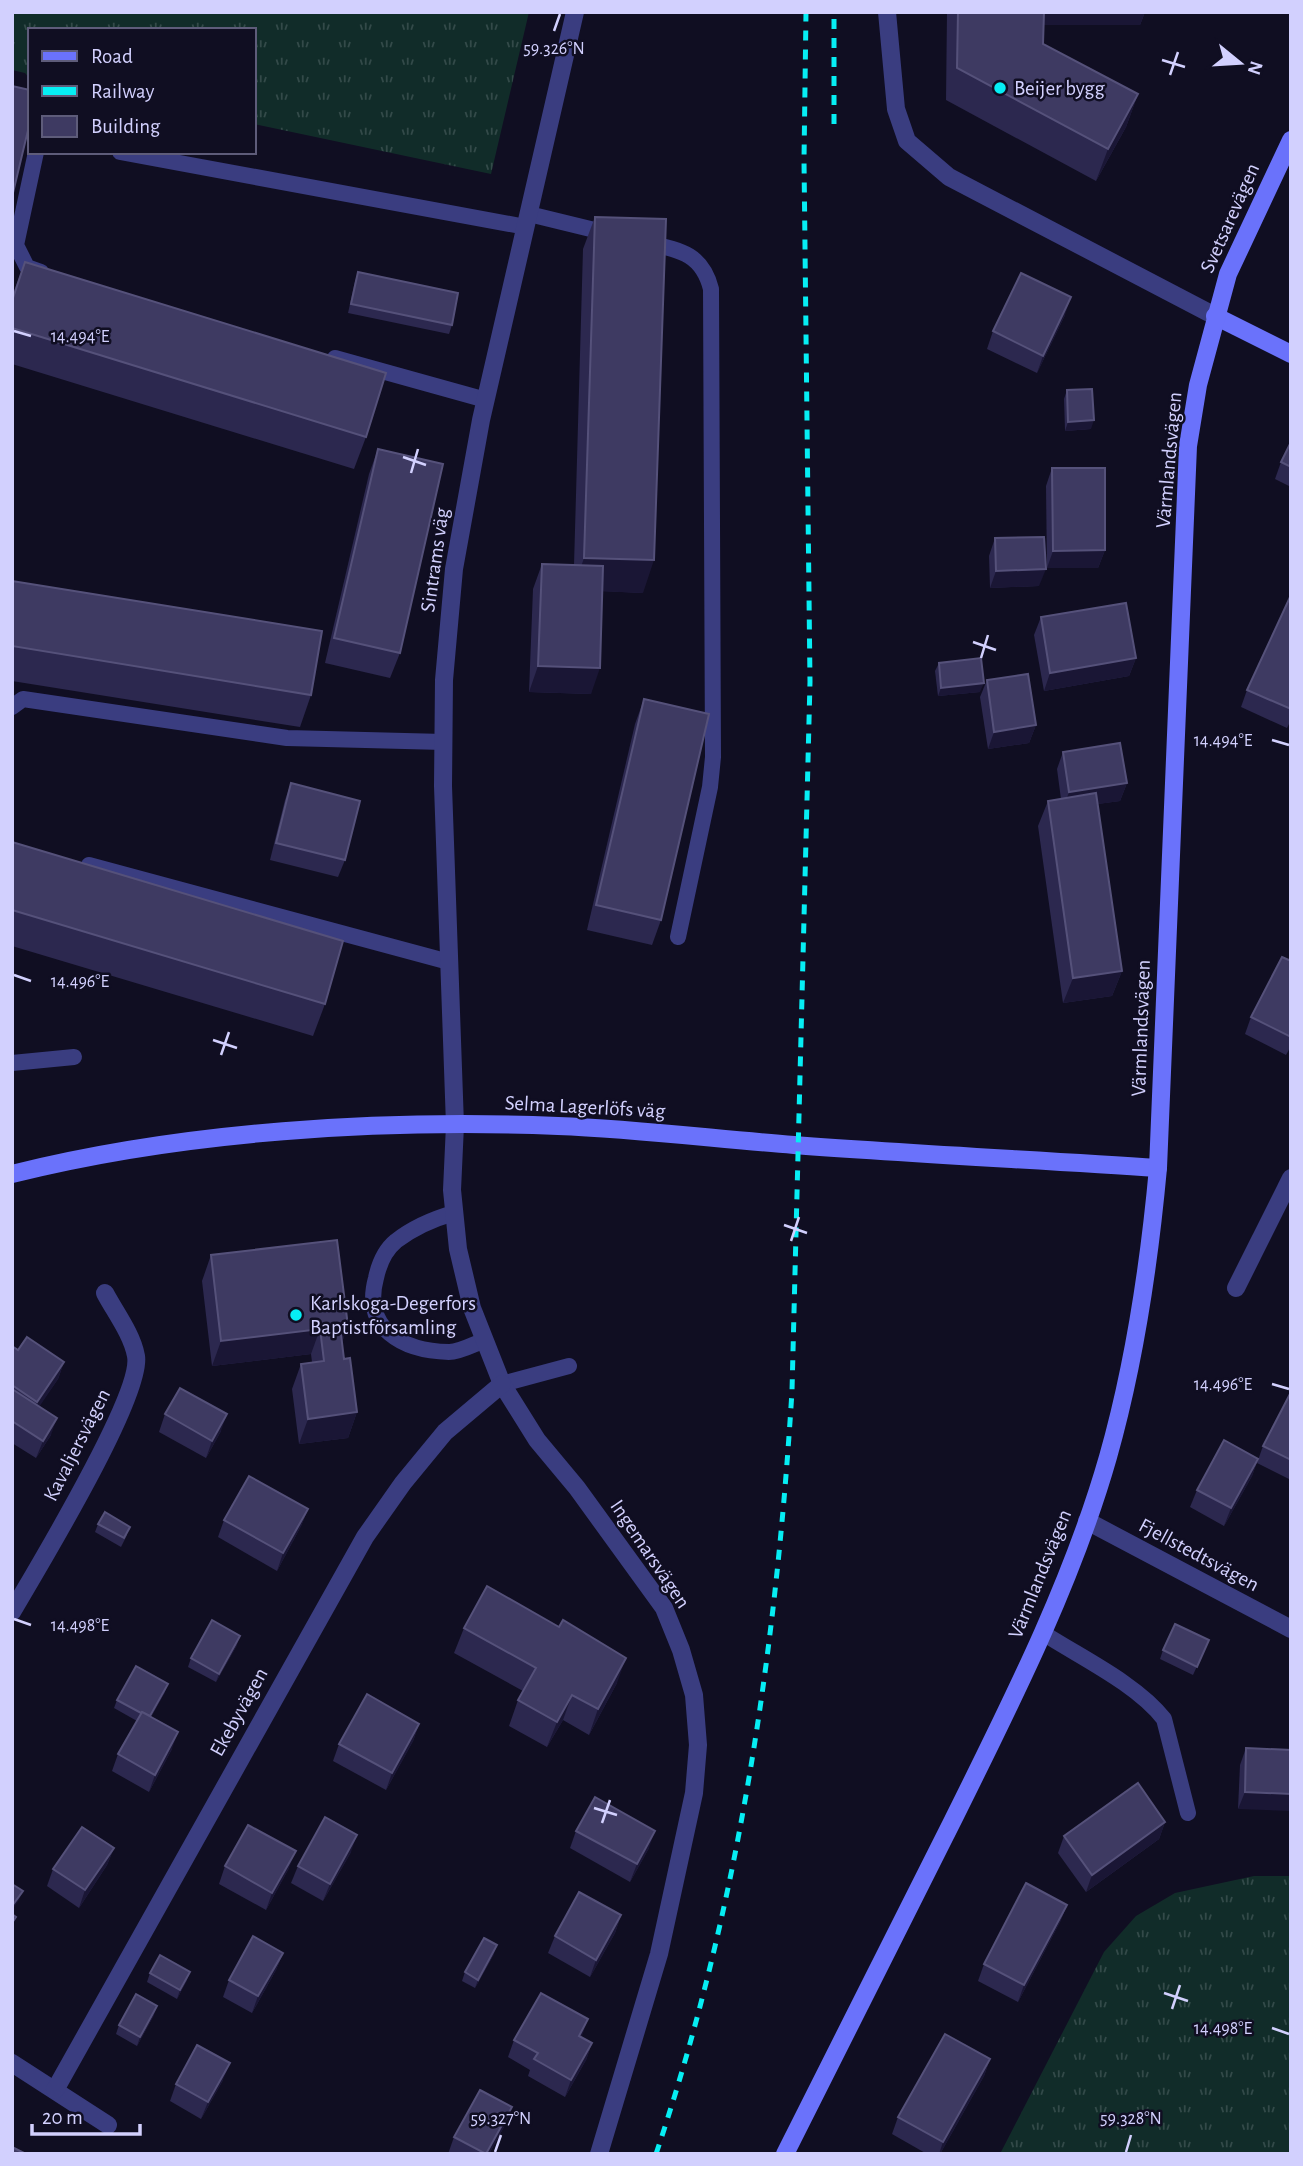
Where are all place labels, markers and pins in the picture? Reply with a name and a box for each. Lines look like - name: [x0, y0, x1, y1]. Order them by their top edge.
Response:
- place label: Beijer bygg: [1014, 78, 1106, 99]
- marker: Beijer bygg: [992, 80, 1008, 96]
- place label: Karlskoga-Degerfors Baptistförsamling: [310, 1293, 476, 1338]
- marker: Karlskoga-Degerfors Baptistförsamling: [288, 1307, 304, 1323]

